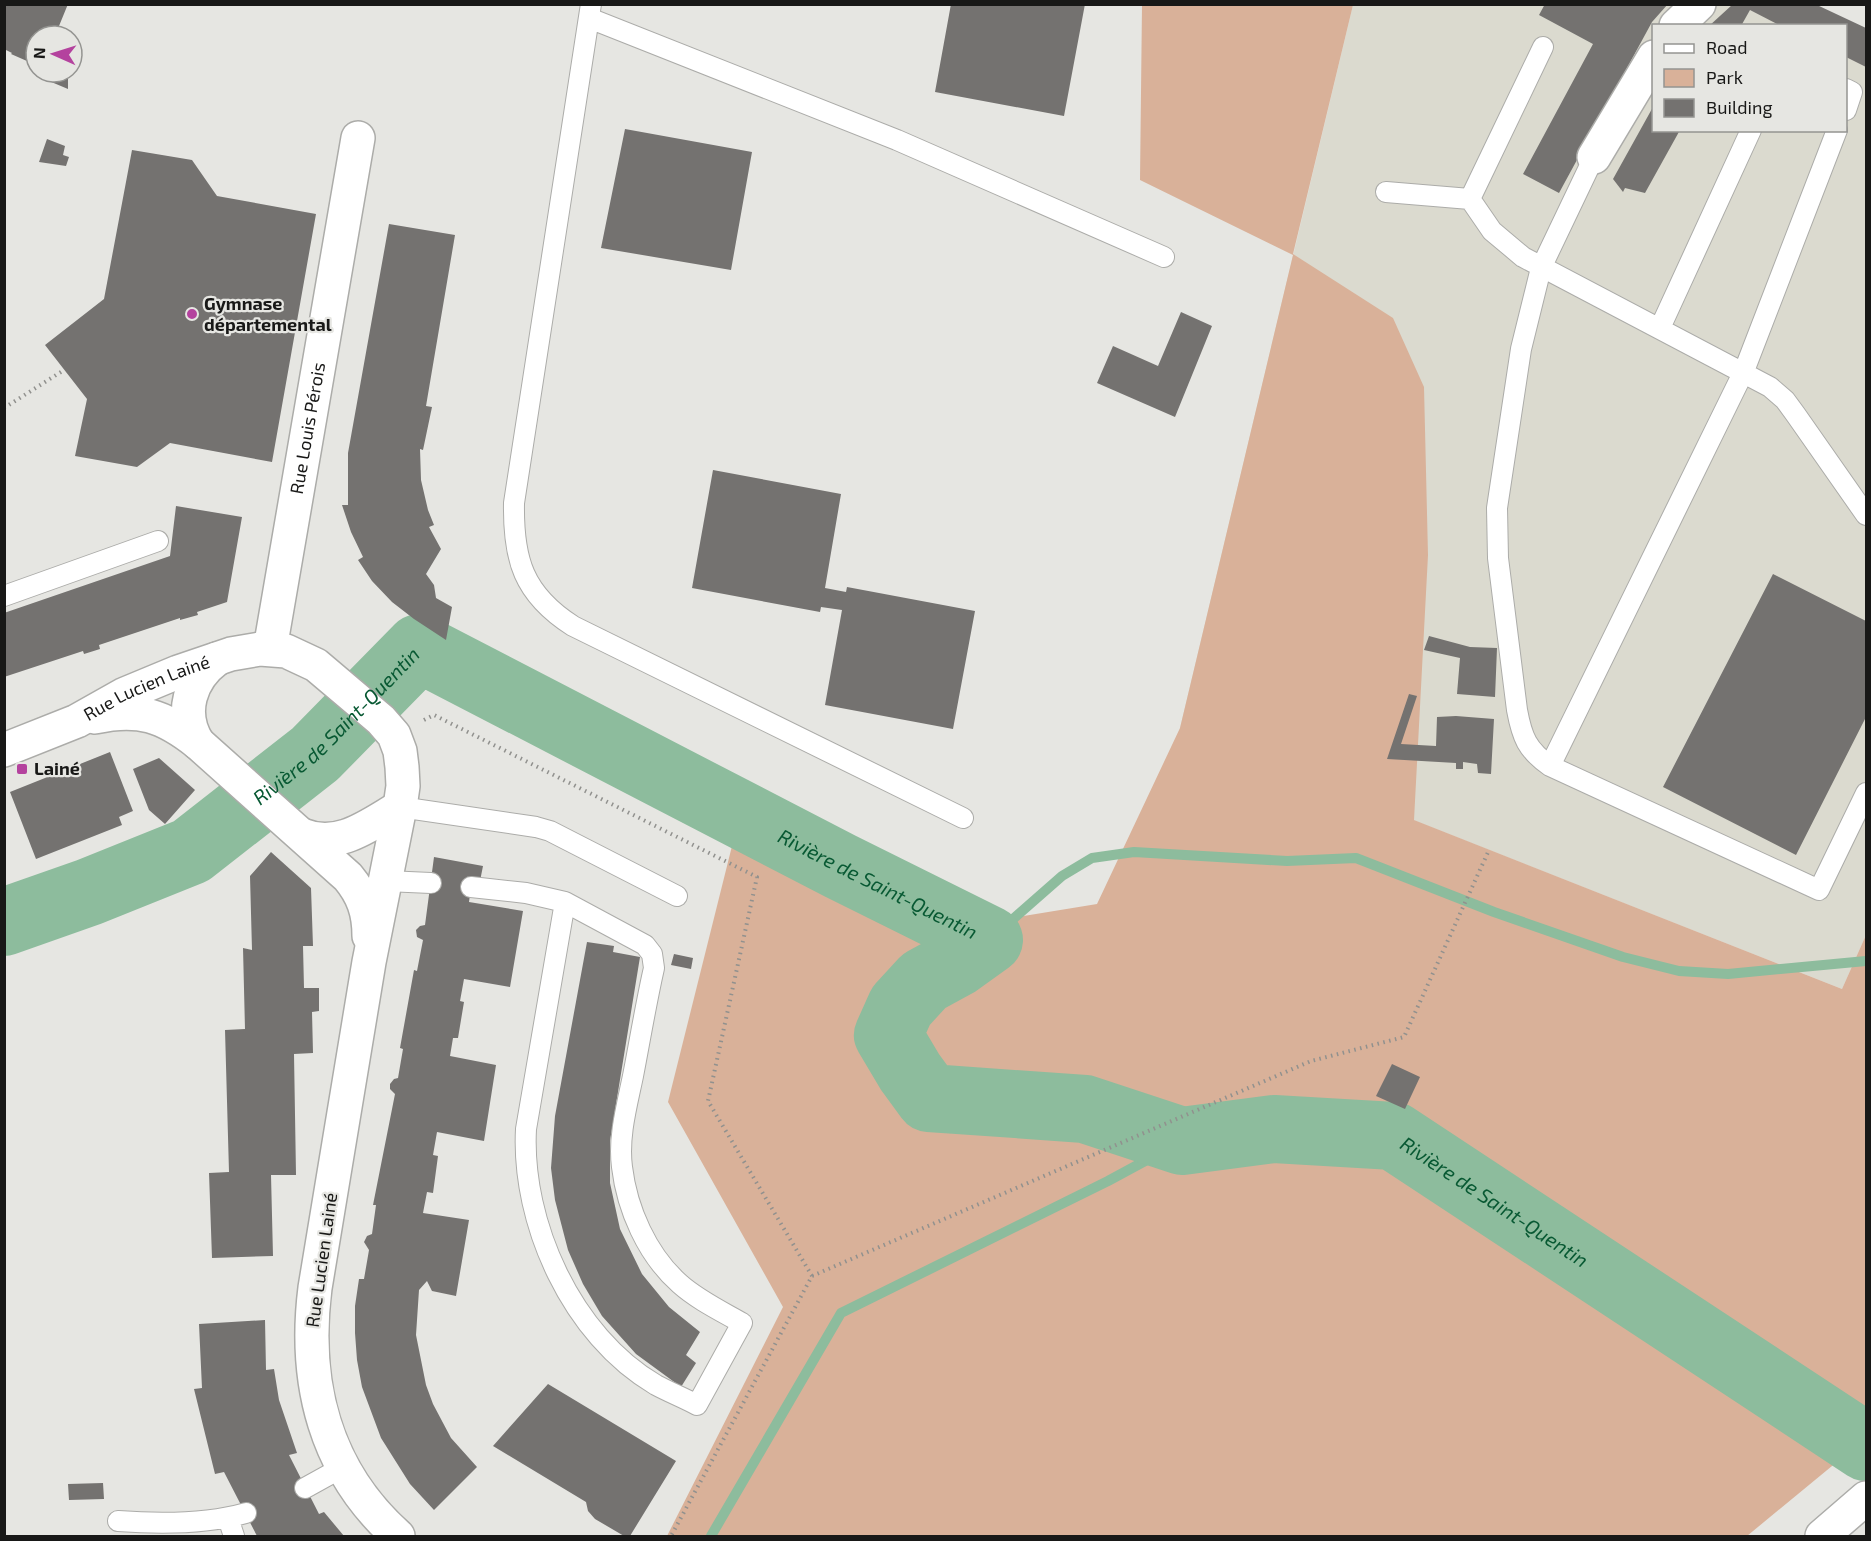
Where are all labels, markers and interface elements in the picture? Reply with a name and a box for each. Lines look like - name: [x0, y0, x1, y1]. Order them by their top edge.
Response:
- north arrow: [24, 24, 84, 84]
- legend: [1652, 24, 1847, 132]
- text: Road: [1706, 36, 1747, 58]
- text: N: [29, 47, 48, 59]
- text: Park: [1706, 66, 1743, 88]
- text: Building: [1706, 96, 1773, 118]
- place label: Gymnase départemental: [204, 292, 332, 335]
- marker: Gymnase départemental: [185, 307, 199, 321]
- street label: Rue Louis Pérois: [285, 360, 329, 496]
- water label: Rivière de Saint-Quentin: [248, 642, 424, 809]
- street label: Rue Lucien Lainé: [79, 650, 212, 725]
- place label: Lainé: [34, 757, 80, 779]
- marker: Lainé: [15, 762, 29, 776]
- water label: Rivière de Saint-Quentin: [775, 823, 982, 943]
- water label: Rivière de Saint-Quentin: [1396, 1131, 1593, 1272]
- street label: Rue Lucien Lainé: [301, 1191, 341, 1329]

